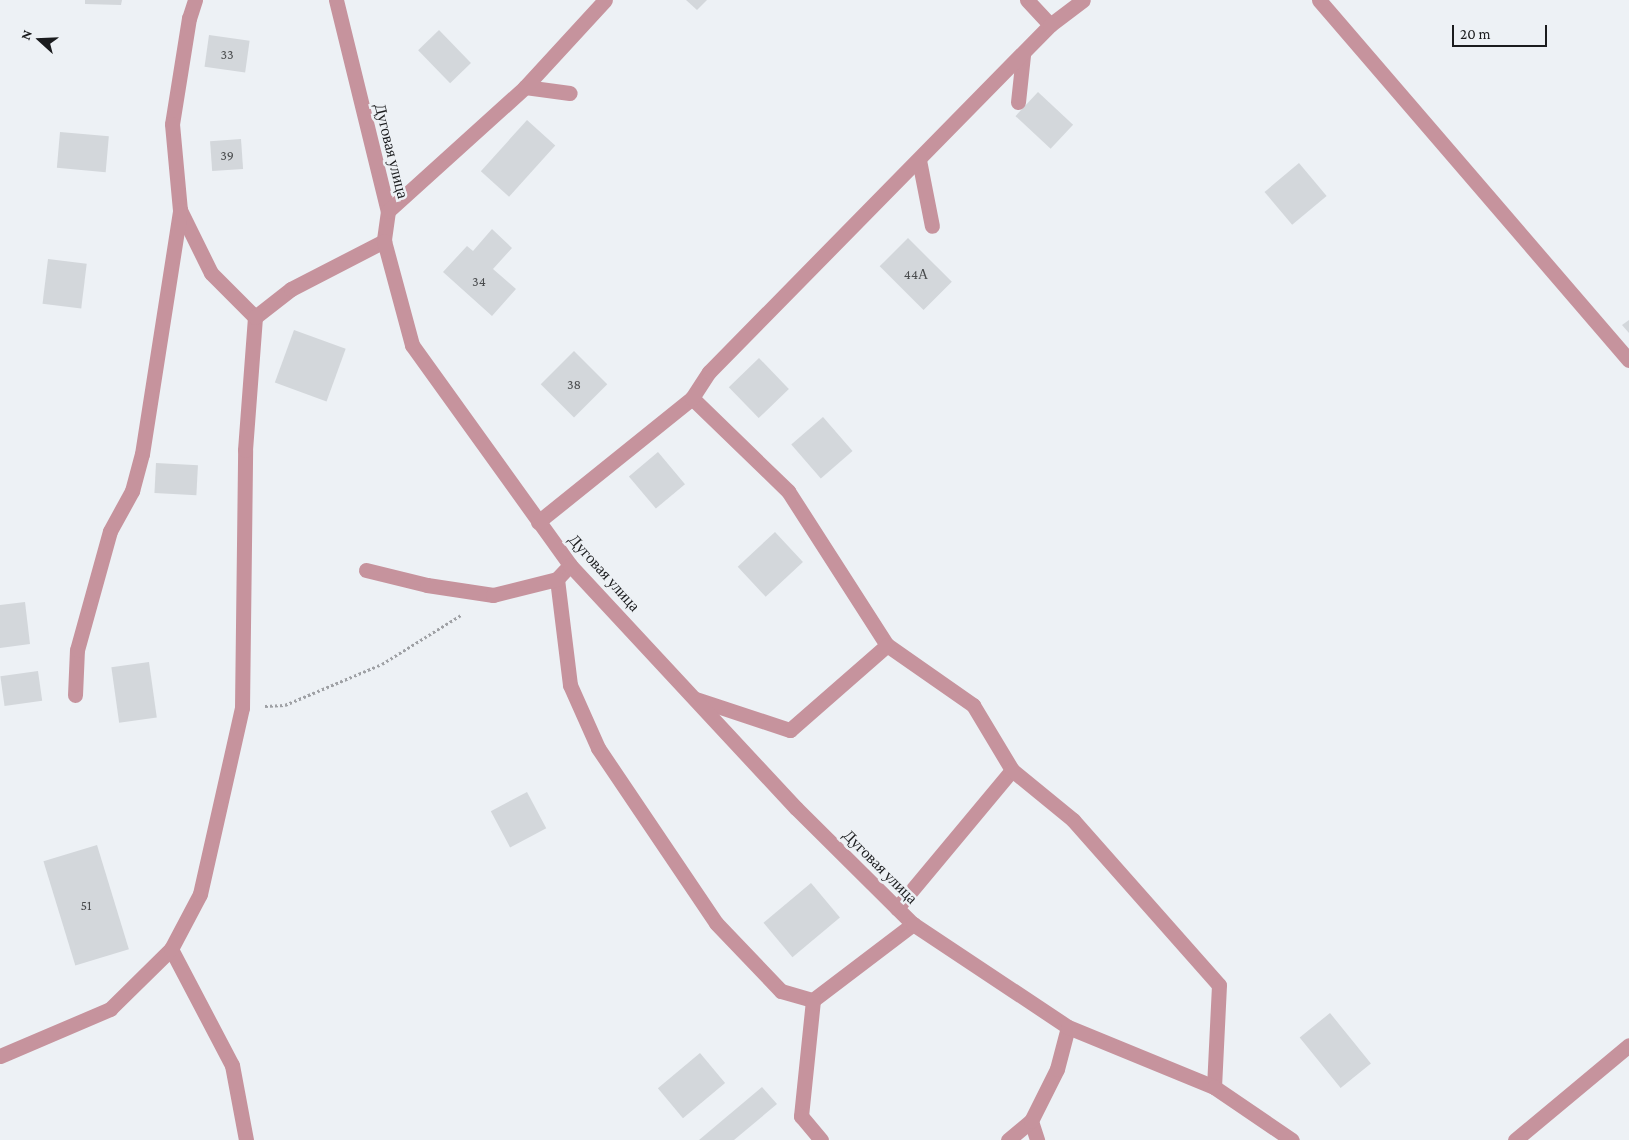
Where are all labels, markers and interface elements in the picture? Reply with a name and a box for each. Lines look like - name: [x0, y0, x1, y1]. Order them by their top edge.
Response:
- north arrow: [15, 15, 65, 65]
- scale bar: [1454, 15, 1549, 47]
- text: 20 m: [1460, 26, 1491, 42]
- text: N: [17, 28, 35, 42]
- house number: 33: [220, 46, 234, 62]
- street label: Дуговая улица: [370, 101, 412, 201]
- house number: 39: [220, 147, 234, 163]
- house number: 44А: [904, 266, 928, 282]
- house number: 34: [472, 273, 486, 289]
- house number: 38: [567, 376, 581, 392]
- street label: Дуговая улица: [564, 530, 644, 616]
- street label: Дуговая улица: [839, 826, 921, 908]
- house number: 51: [80, 897, 92, 913]

